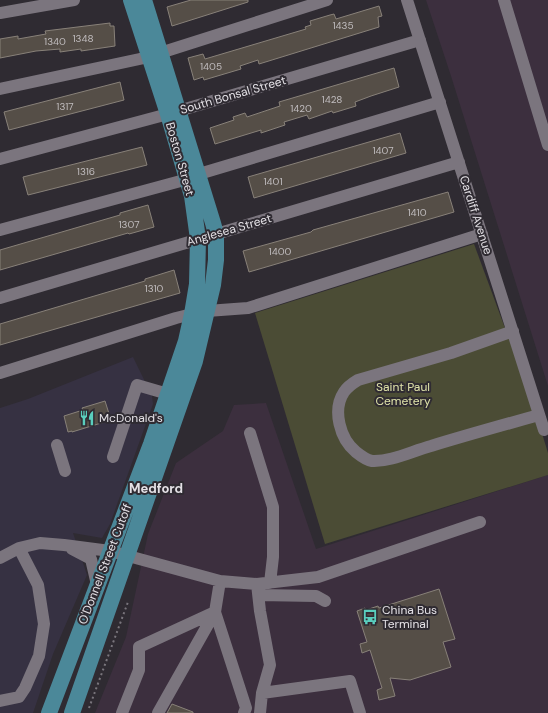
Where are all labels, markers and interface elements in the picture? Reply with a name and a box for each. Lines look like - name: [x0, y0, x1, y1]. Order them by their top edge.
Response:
- house number: 1435: [332, 19, 354, 32]
- house number: 1348: [72, 32, 94, 45]
- house number: 1340: [44, 35, 66, 48]
- house number: 1405: [200, 60, 222, 73]
- street label: South Bonsal Street: [178, 72, 288, 118]
- house number: 1428: [322, 93, 342, 106]
- house number: 1317: [56, 100, 74, 113]
- house number: 1420: [290, 102, 312, 115]
- street label: Boston Street: [162, 120, 198, 198]
- house number: 1407: [372, 144, 394, 157]
- house number: 1316: [77, 165, 95, 178]
- street label: Cardiff Avenue: [456, 174, 496, 257]
- house number: 1401: [263, 175, 283, 188]
- house number: 1410: [407, 206, 427, 219]
- street label: Anglesea Street: [185, 210, 274, 250]
- house number: 1307: [118, 218, 140, 231]
- house number: 1400: [269, 245, 292, 258]
- house number: 1310: [145, 282, 164, 295]
- park label: Saint Paul Cemetery: [375, 379, 431, 409]
- restaurant icon: McDonald's: [78, 409, 96, 427]
- place label: McDonald's: [99, 410, 163, 426]
- district label: Medford: [129, 480, 183, 497]
- street label: O'Donnell Street Cutoff: [75, 501, 135, 627]
- place label: China Bus Terminal: [382, 602, 437, 632]
- bus stop icon: China Bus Terminal: [361, 608, 379, 626]

